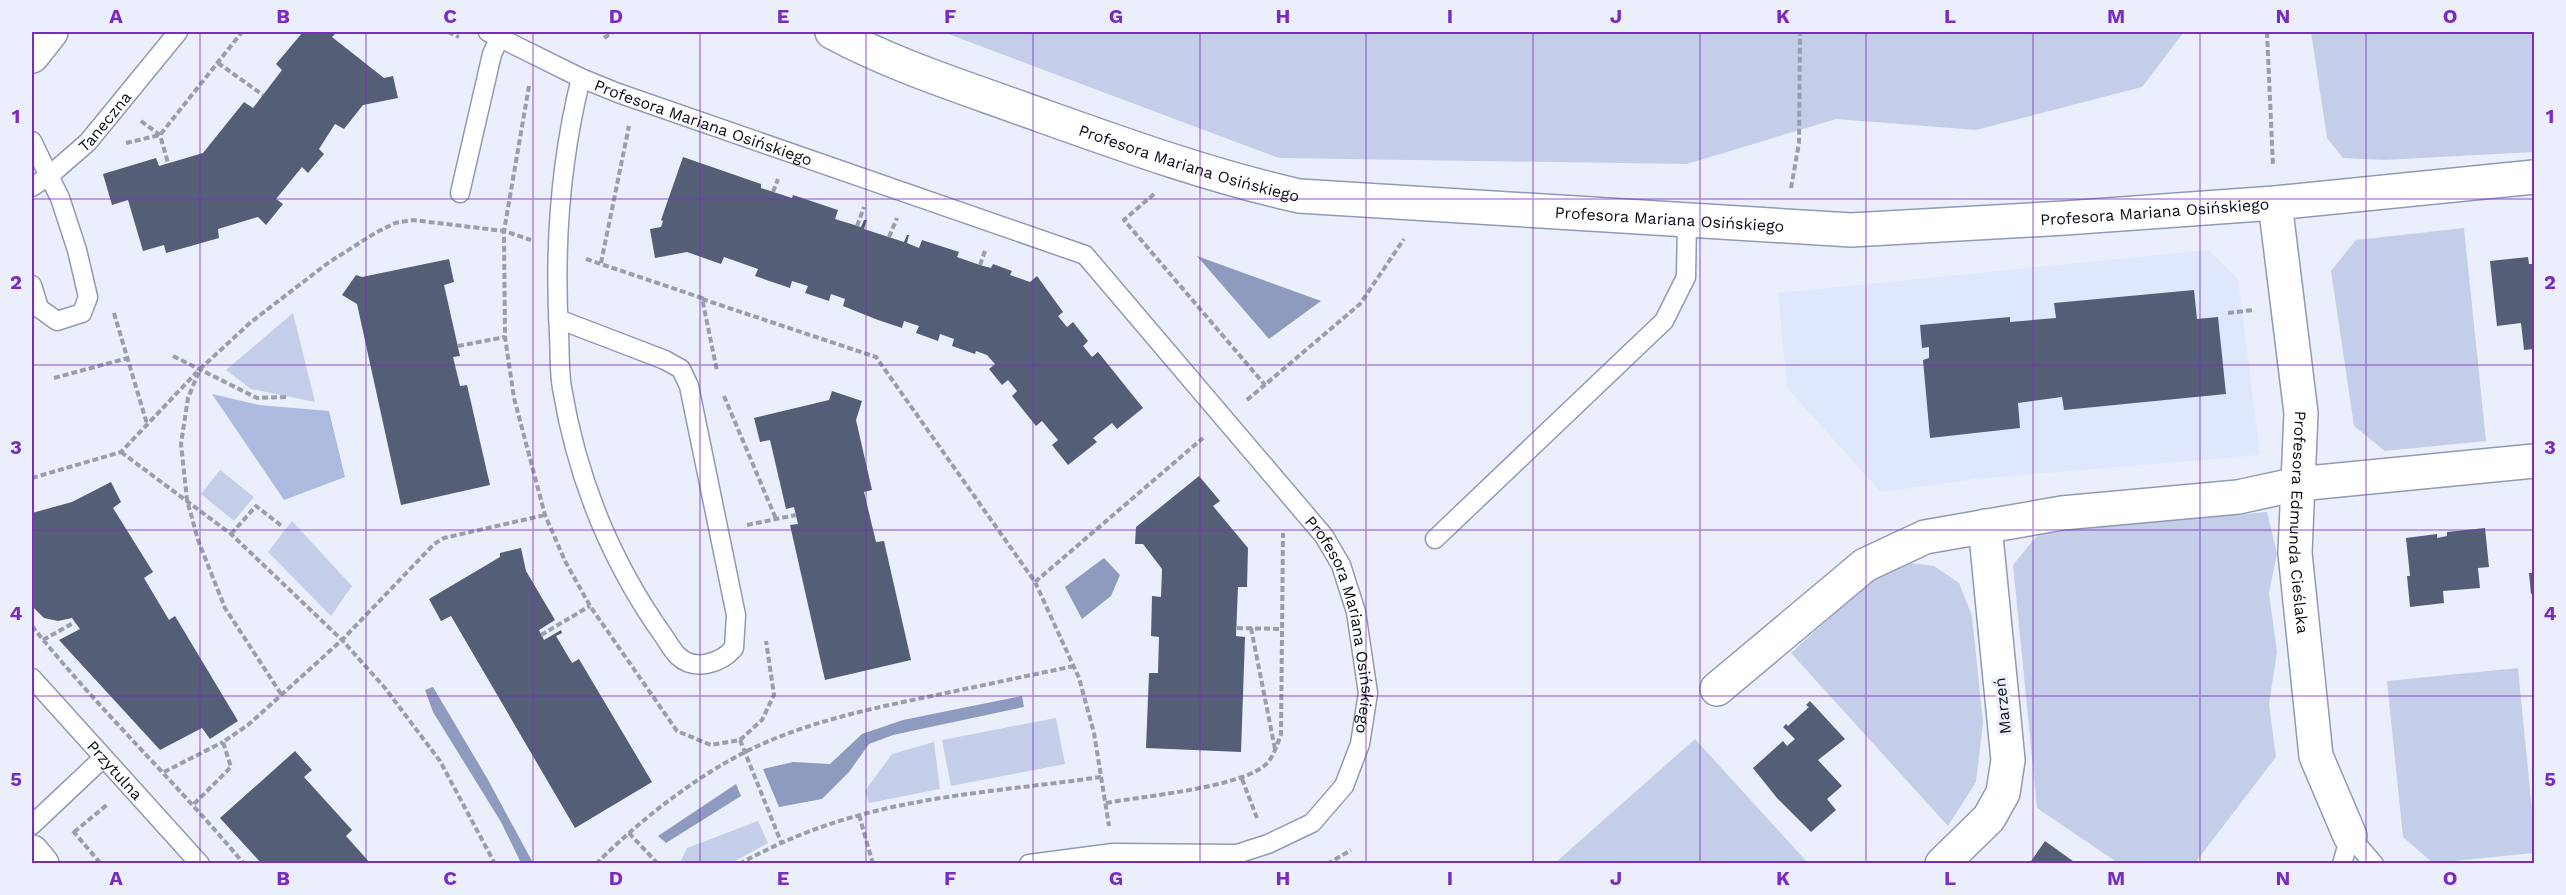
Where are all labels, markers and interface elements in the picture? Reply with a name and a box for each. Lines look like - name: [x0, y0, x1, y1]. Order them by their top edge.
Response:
- text: A: [109, 4, 123, 28]
- text: B: [276, 4, 290, 28]
- text: C: [443, 4, 457, 28]
- text: D: [609, 4, 623, 28]
- text: E: [777, 4, 789, 28]
- text: F: [944, 4, 956, 28]
- text: G: [1109, 4, 1123, 28]
- text: H: [1276, 4, 1290, 28]
- text: I: [1447, 4, 1453, 28]
- text: J: [1610, 4, 1622, 28]
- text: K: [1776, 4, 1790, 28]
- text: L: [1944, 4, 1956, 28]
- text: M: [2107, 4, 2125, 28]
- text: N: [2276, 4, 2290, 28]
- text: O: [2443, 4, 2457, 28]
- street label: Profesora Mariana Osińskiego: [592, 75, 815, 170]
- street label: Taneczna: [75, 88, 135, 156]
- text: 1: [12, 104, 20, 128]
- text: 1: [2546, 104, 2554, 128]
- street label: Profesora Mariana Osińskiego: [1076, 121, 1301, 206]
- street label: Profesora Mariana Osińskiego: [2040, 194, 2270, 229]
- street label: Profesora Mariana Osińskiego: [1554, 203, 1785, 236]
- text: 2: [10, 270, 22, 294]
- text: 2: [2544, 270, 2556, 294]
- street label: Profesora Edmunda Cieślaka: [2285, 410, 2312, 635]
- text: 3: [10, 435, 22, 459]
- text: 3: [2544, 435, 2556, 459]
- street label: Profesora Mariana Osińskiego: [1301, 512, 1377, 735]
- text: 4: [10, 601, 23, 625]
- text: 4: [2544, 601, 2557, 625]
- street label: Marzeń: [1990, 677, 2015, 735]
- street label: Przytulna: [83, 737, 146, 804]
- text: 5: [10, 767, 22, 791]
- text: 5: [2544, 767, 2556, 791]
- text: A: [109, 866, 123, 890]
- text: B: [276, 866, 290, 890]
- text: C: [443, 866, 457, 890]
- text: D: [609, 866, 623, 890]
- text: E: [777, 866, 789, 890]
- text: F: [944, 866, 956, 890]
- text: G: [1109, 866, 1123, 890]
- text: H: [1276, 866, 1290, 890]
- text: I: [1447, 866, 1453, 890]
- text: J: [1610, 866, 1622, 890]
- text: K: [1776, 866, 1790, 890]
- text: L: [1944, 866, 1956, 890]
- text: M: [2107, 866, 2125, 890]
- text: N: [2276, 866, 2290, 890]
- text: O: [2443, 866, 2457, 890]

